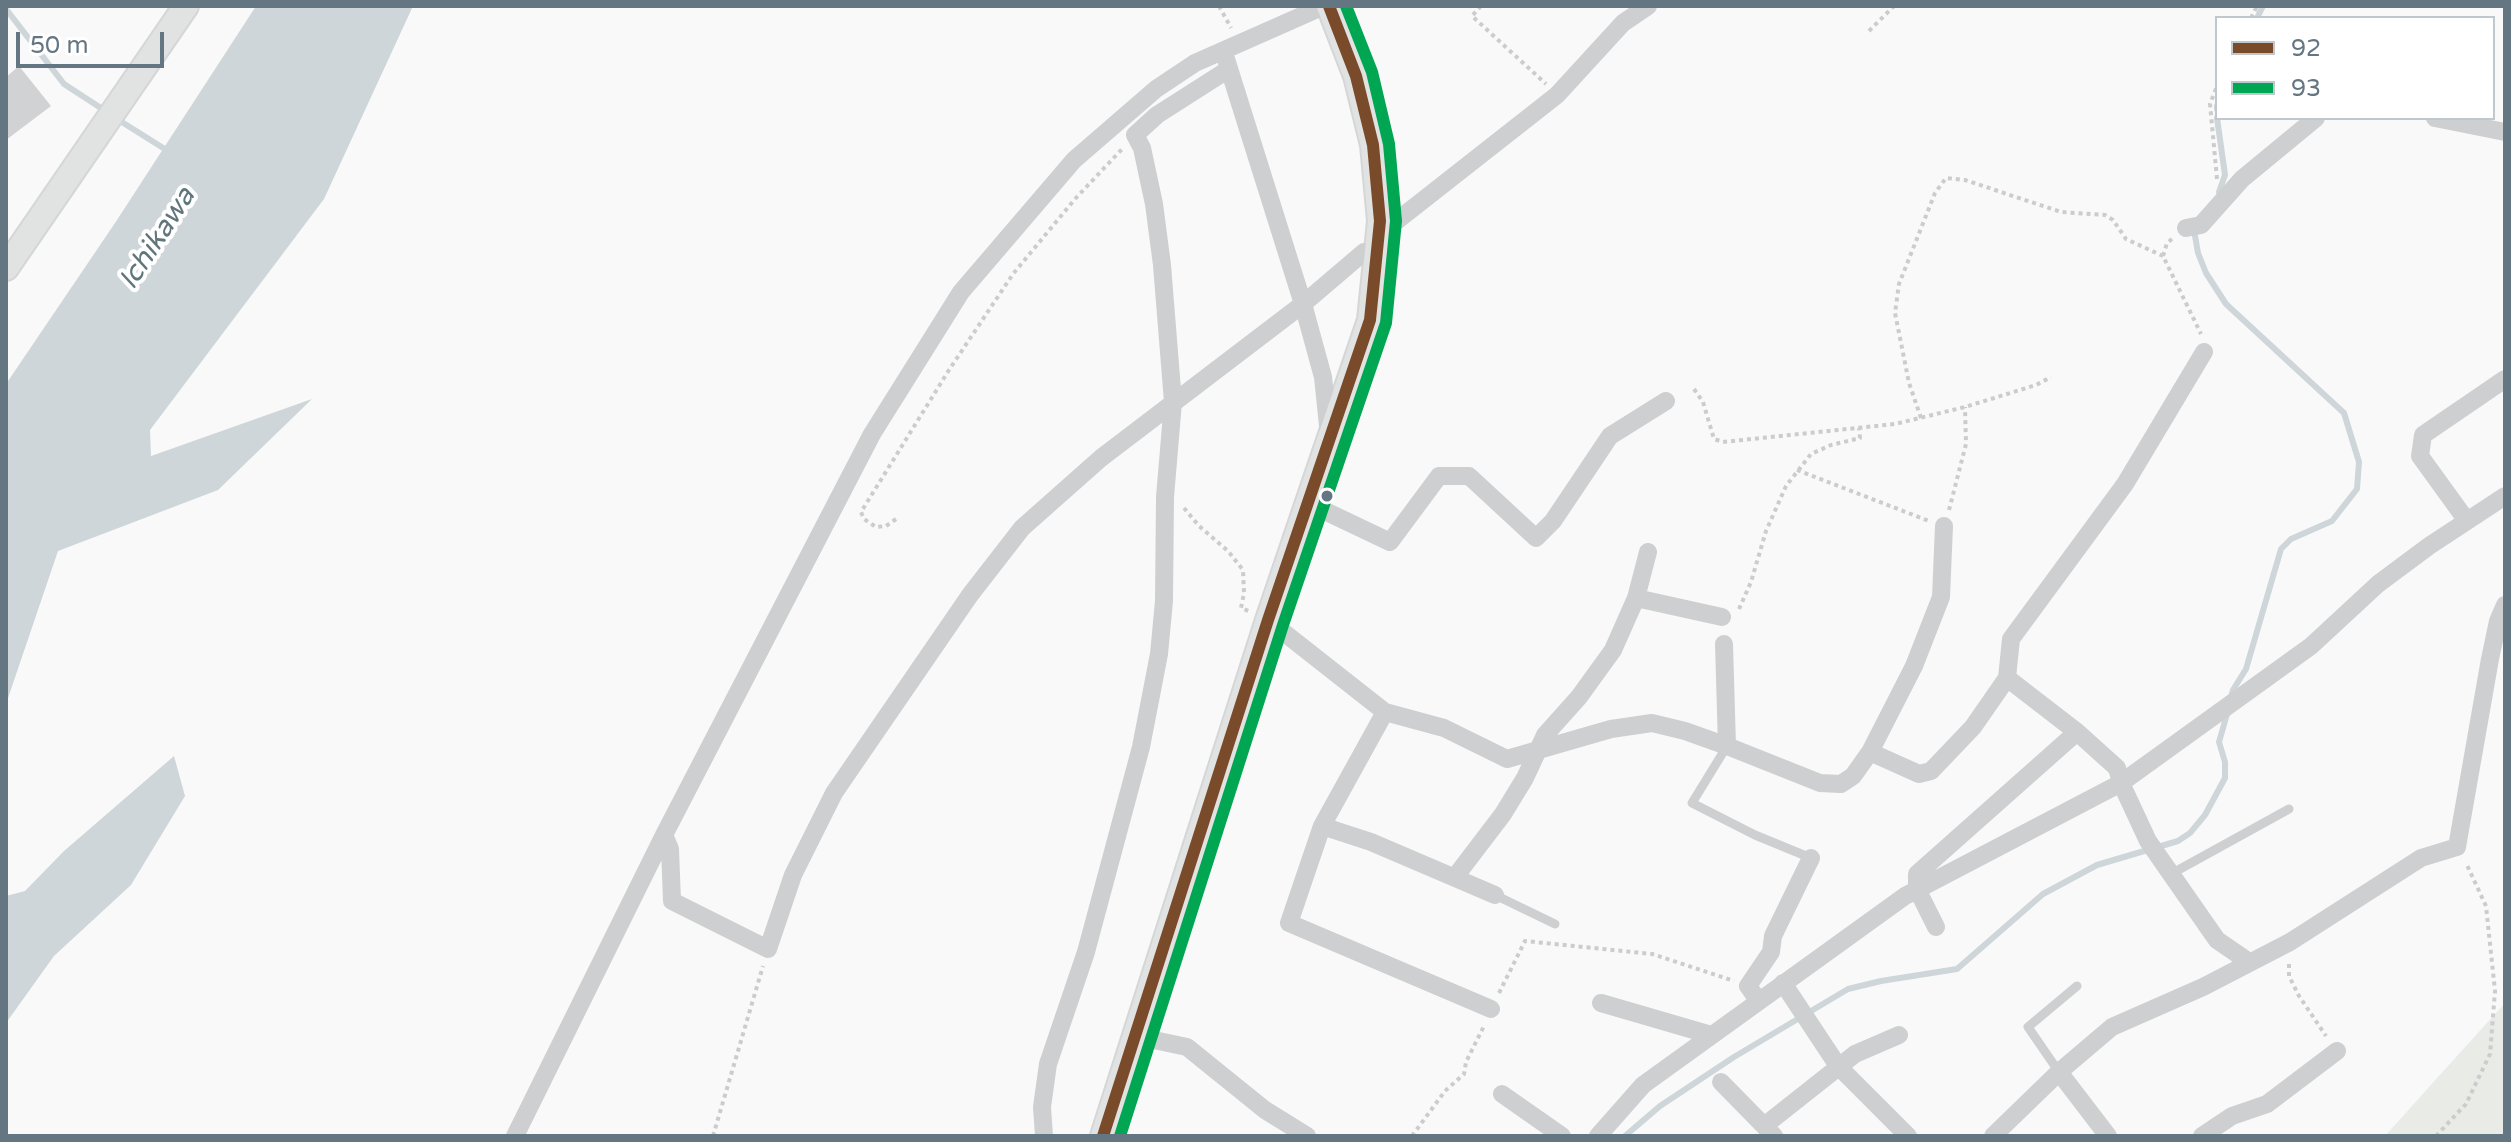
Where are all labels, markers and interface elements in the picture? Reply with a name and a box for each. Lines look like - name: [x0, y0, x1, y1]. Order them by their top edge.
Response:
- scale bar: [20, 16, 168, 66]
- legend: [2215, 16, 2495, 120]
- text: 50 m: [30, 31, 88, 60]
- text: 92: [2291, 34, 2321, 63]
- text: 93: [2291, 74, 2321, 103]
- water label: Ichikawa: [113, 182, 203, 296]
- unlabelled marker: [1319, 488, 1335, 504]

